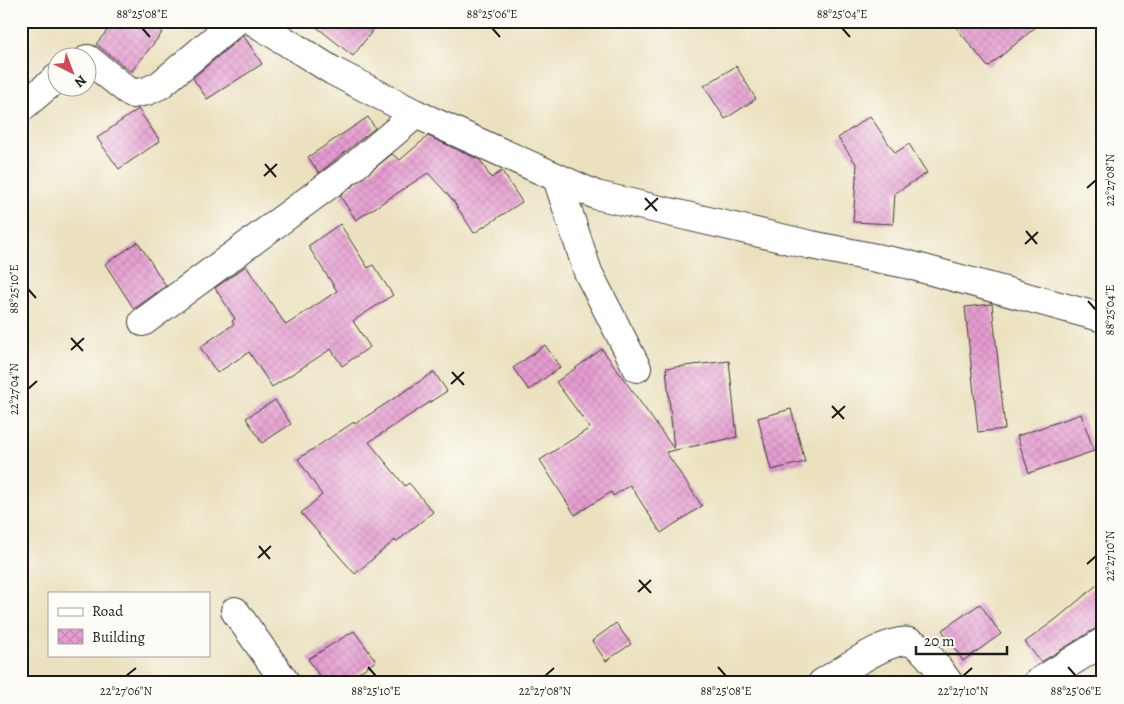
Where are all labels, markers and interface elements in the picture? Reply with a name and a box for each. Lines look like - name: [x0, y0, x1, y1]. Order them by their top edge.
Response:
- text: 88°25'08"E: [116, 6, 168, 22]
- text: 88°25'06"E: [467, 6, 517, 22]
- text: 88°25'04"E: [817, 6, 867, 22]
- north arrow: [48, 48, 98, 98]
- text: N: [70, 71, 91, 92]
- text: 22°27'08"N: [1102, 153, 1118, 206]
- text: 88°25'10"E: [6, 264, 22, 314]
- text: 88°25'04"E: [1102, 285, 1118, 335]
- text: 22°27'04"N: [6, 363, 22, 415]
- text: 22°27'10"N: [1102, 530, 1118, 581]
- legend: [48, 592, 210, 656]
- text: Road: [92, 601, 124, 621]
- scale bar: [916, 624, 1008, 656]
- text: Building: [92, 627, 145, 647]
- text: 20 m: [924, 631, 955, 651]
- text: 22°27'06"N: [100, 683, 152, 699]
- text: 88°25'10"E: [351, 683, 401, 699]
- text: 22°27'08"N: [519, 683, 572, 699]
- text: 88°25'08"E: [700, 683, 752, 699]
- text: 22°27'10"N: [938, 683, 989, 699]
- text: 88°25'06"E: [1051, 683, 1101, 699]

